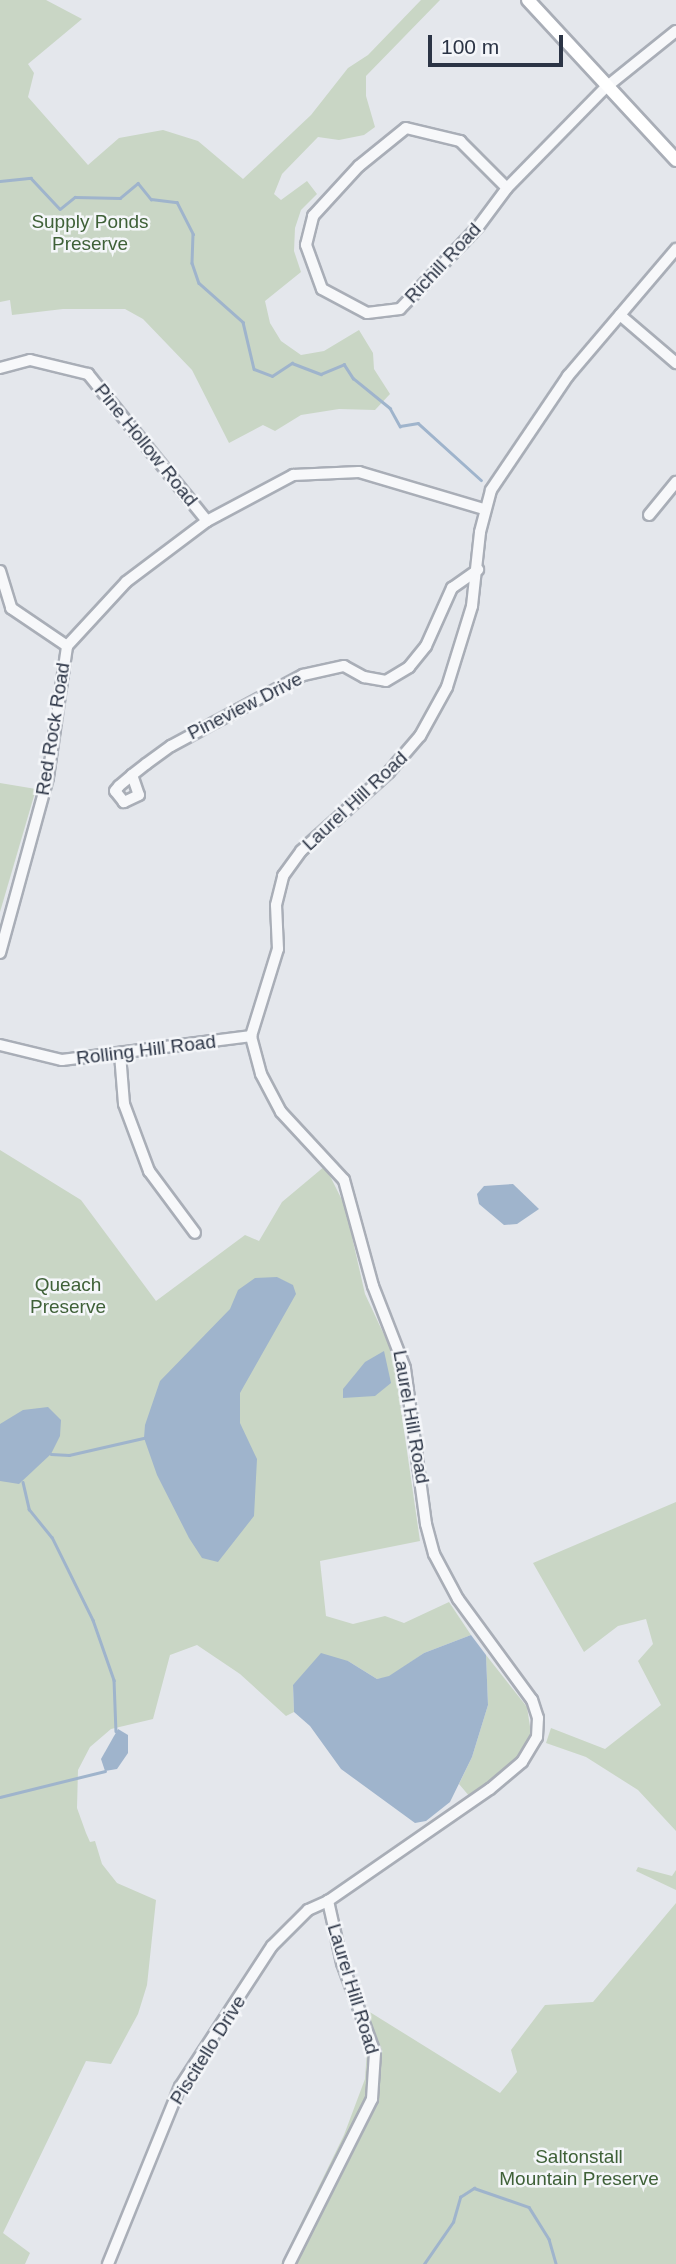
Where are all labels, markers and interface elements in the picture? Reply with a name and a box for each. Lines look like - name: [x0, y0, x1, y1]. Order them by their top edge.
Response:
- scale bar: [431, 21, 566, 65]
- text: 100 m: [441, 35, 499, 58]
- park label: Supply Ponds Preserve: [31, 211, 149, 255]
- street label: Richill Road: [400, 218, 486, 308]
- street label: Pine Hollow Road: [90, 379, 202, 511]
- street label: Red Rock Road: [31, 661, 75, 797]
- street label: Pineview Drive: [184, 667, 306, 745]
- street label: Laurel Hill Road: [298, 747, 412, 855]
- street label: Rolling Hill Road: [75, 1030, 217, 1070]
- park label: Queach Preserve: [30, 1274, 106, 1318]
- street label: Laurel Hill Road: [388, 1348, 434, 1486]
- street label: Laurel Hill Road: [322, 1921, 384, 2057]
- street label: Piscitello Drive: [165, 1991, 251, 2109]
- park label: Saltonstall Mountain Preserve: [499, 2146, 659, 2190]

